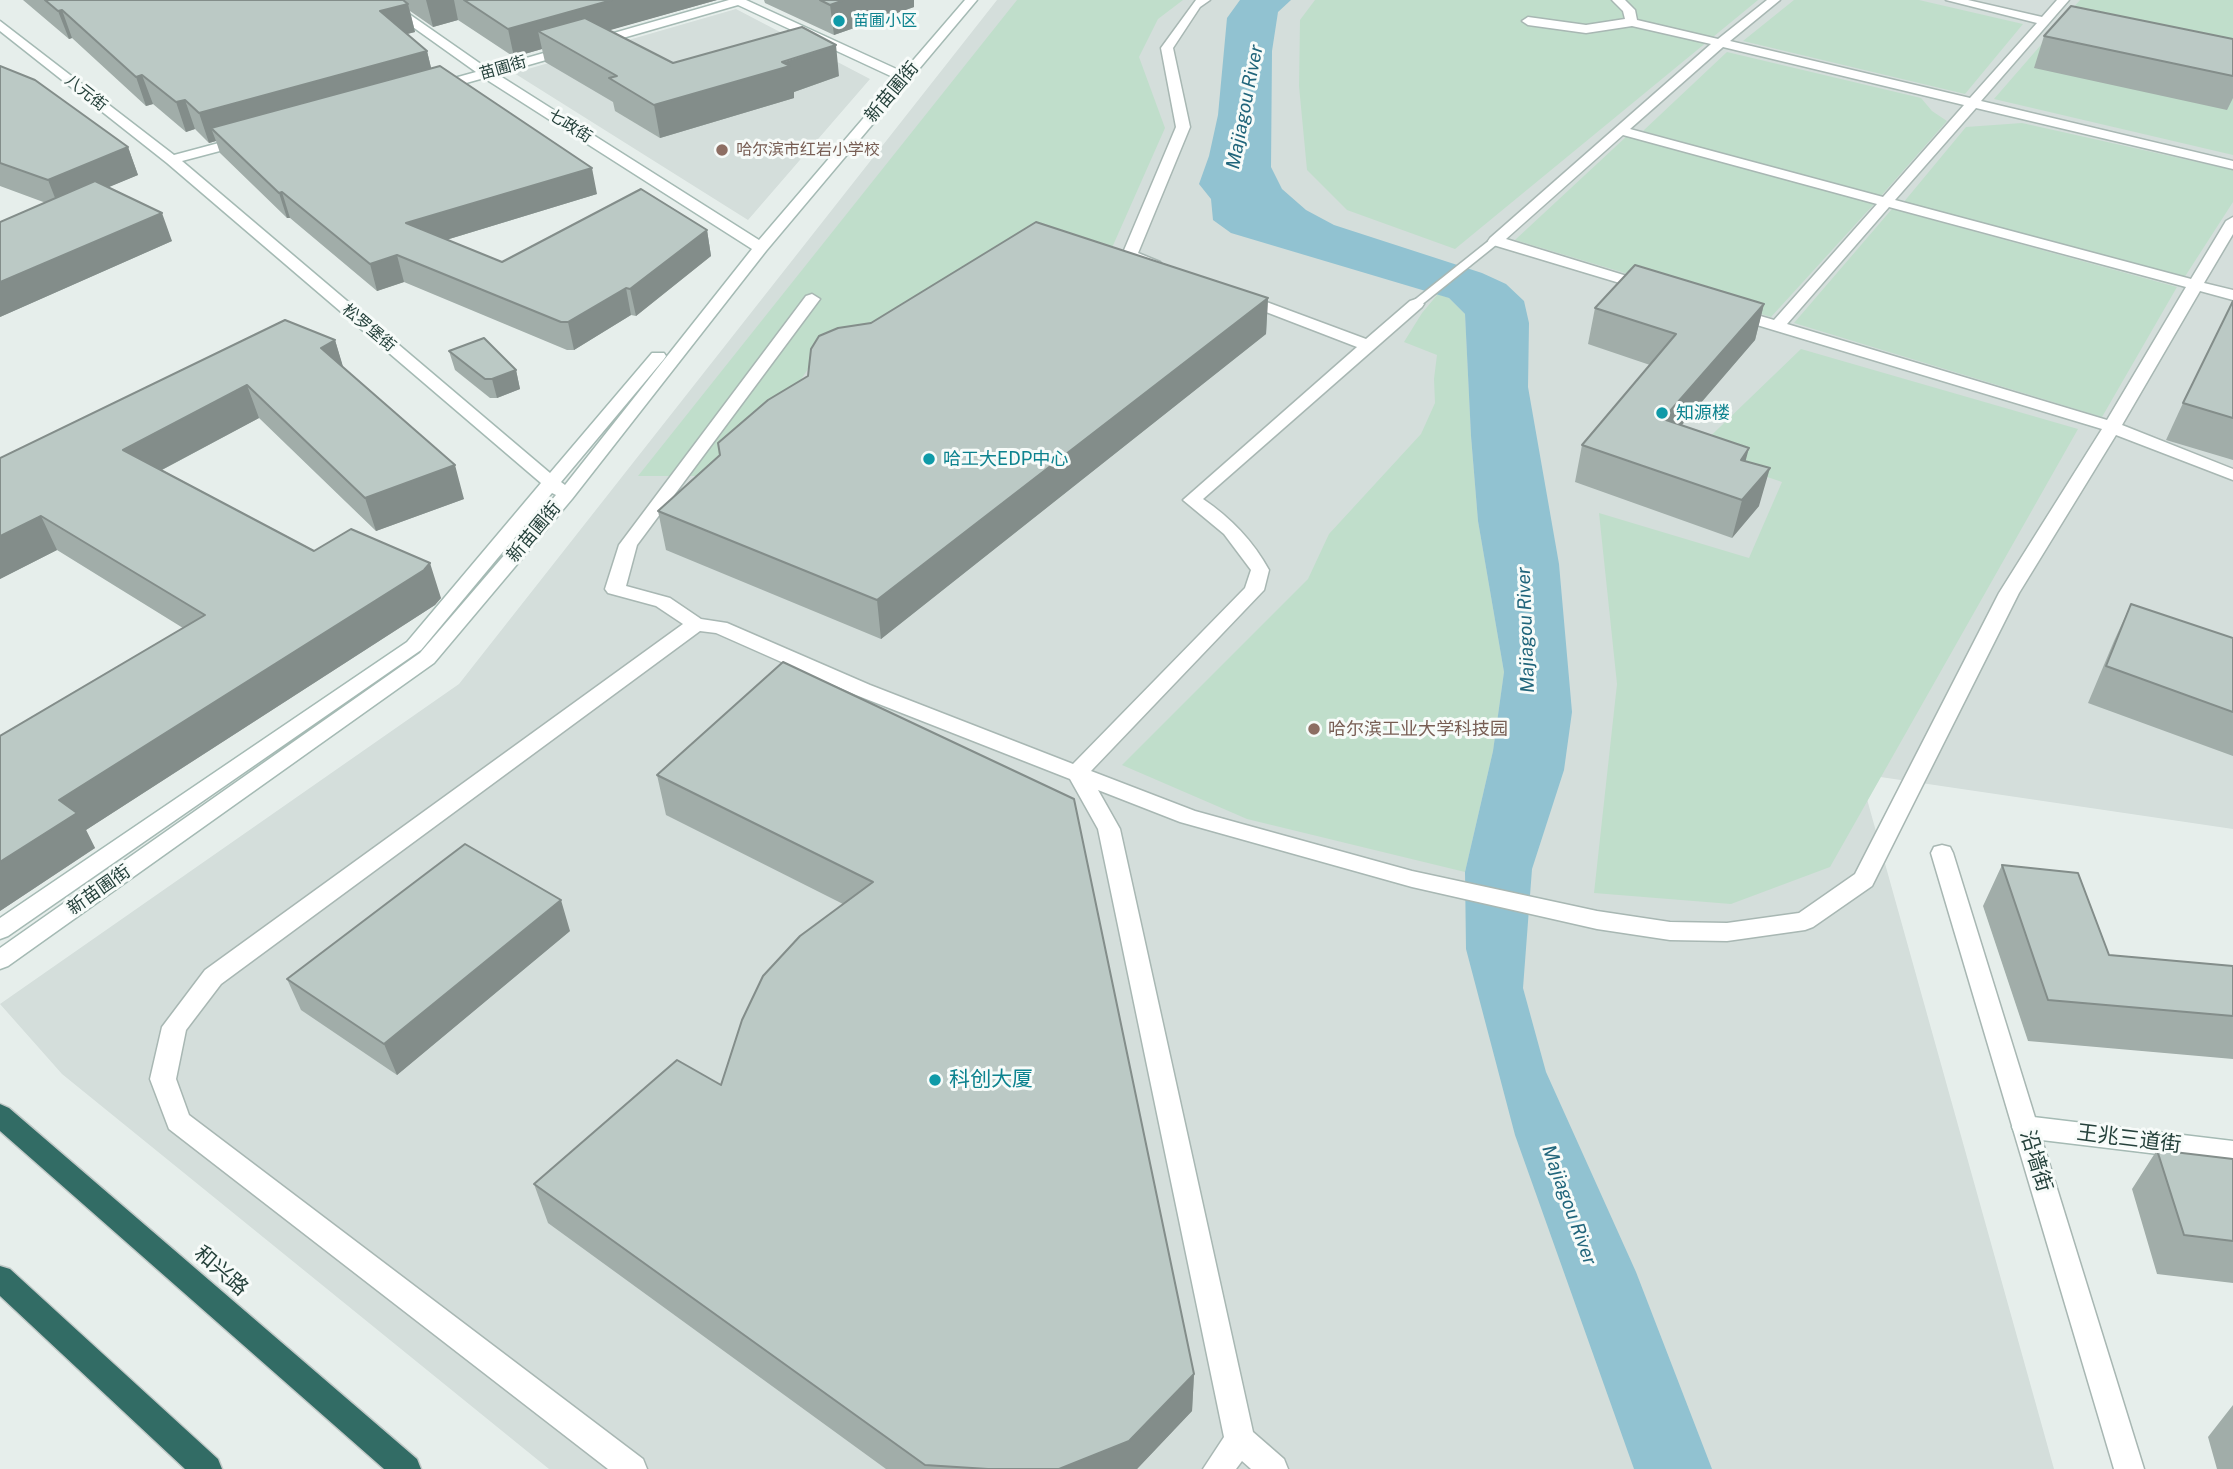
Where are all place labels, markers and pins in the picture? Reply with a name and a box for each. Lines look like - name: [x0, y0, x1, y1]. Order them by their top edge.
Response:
- place label: 苗圃小区: [853, 11, 917, 31]
- marker: 苗圃小区: [831, 13, 847, 29]
- place label: 哈尔滨市红岩小学校: [736, 140, 880, 160]
- marker: 哈尔滨市红岩小学校: [714, 142, 730, 158]
- place label: 知源楼: [1676, 402, 1730, 424]
- marker: 知源楼: [1654, 405, 1670, 421]
- place label: 哈工大EDP中心: [943, 448, 1068, 470]
- marker: 哈工大EDP中心: [921, 451, 937, 467]
- place label: 哈尔滨工业大学科技园: [1328, 718, 1508, 740]
- marker: 哈尔滨工业大学科技园: [1306, 721, 1322, 737]
- place label: 科创大厦: [949, 1067, 1033, 1093]
- marker: 科创大厦: [927, 1072, 943, 1088]

